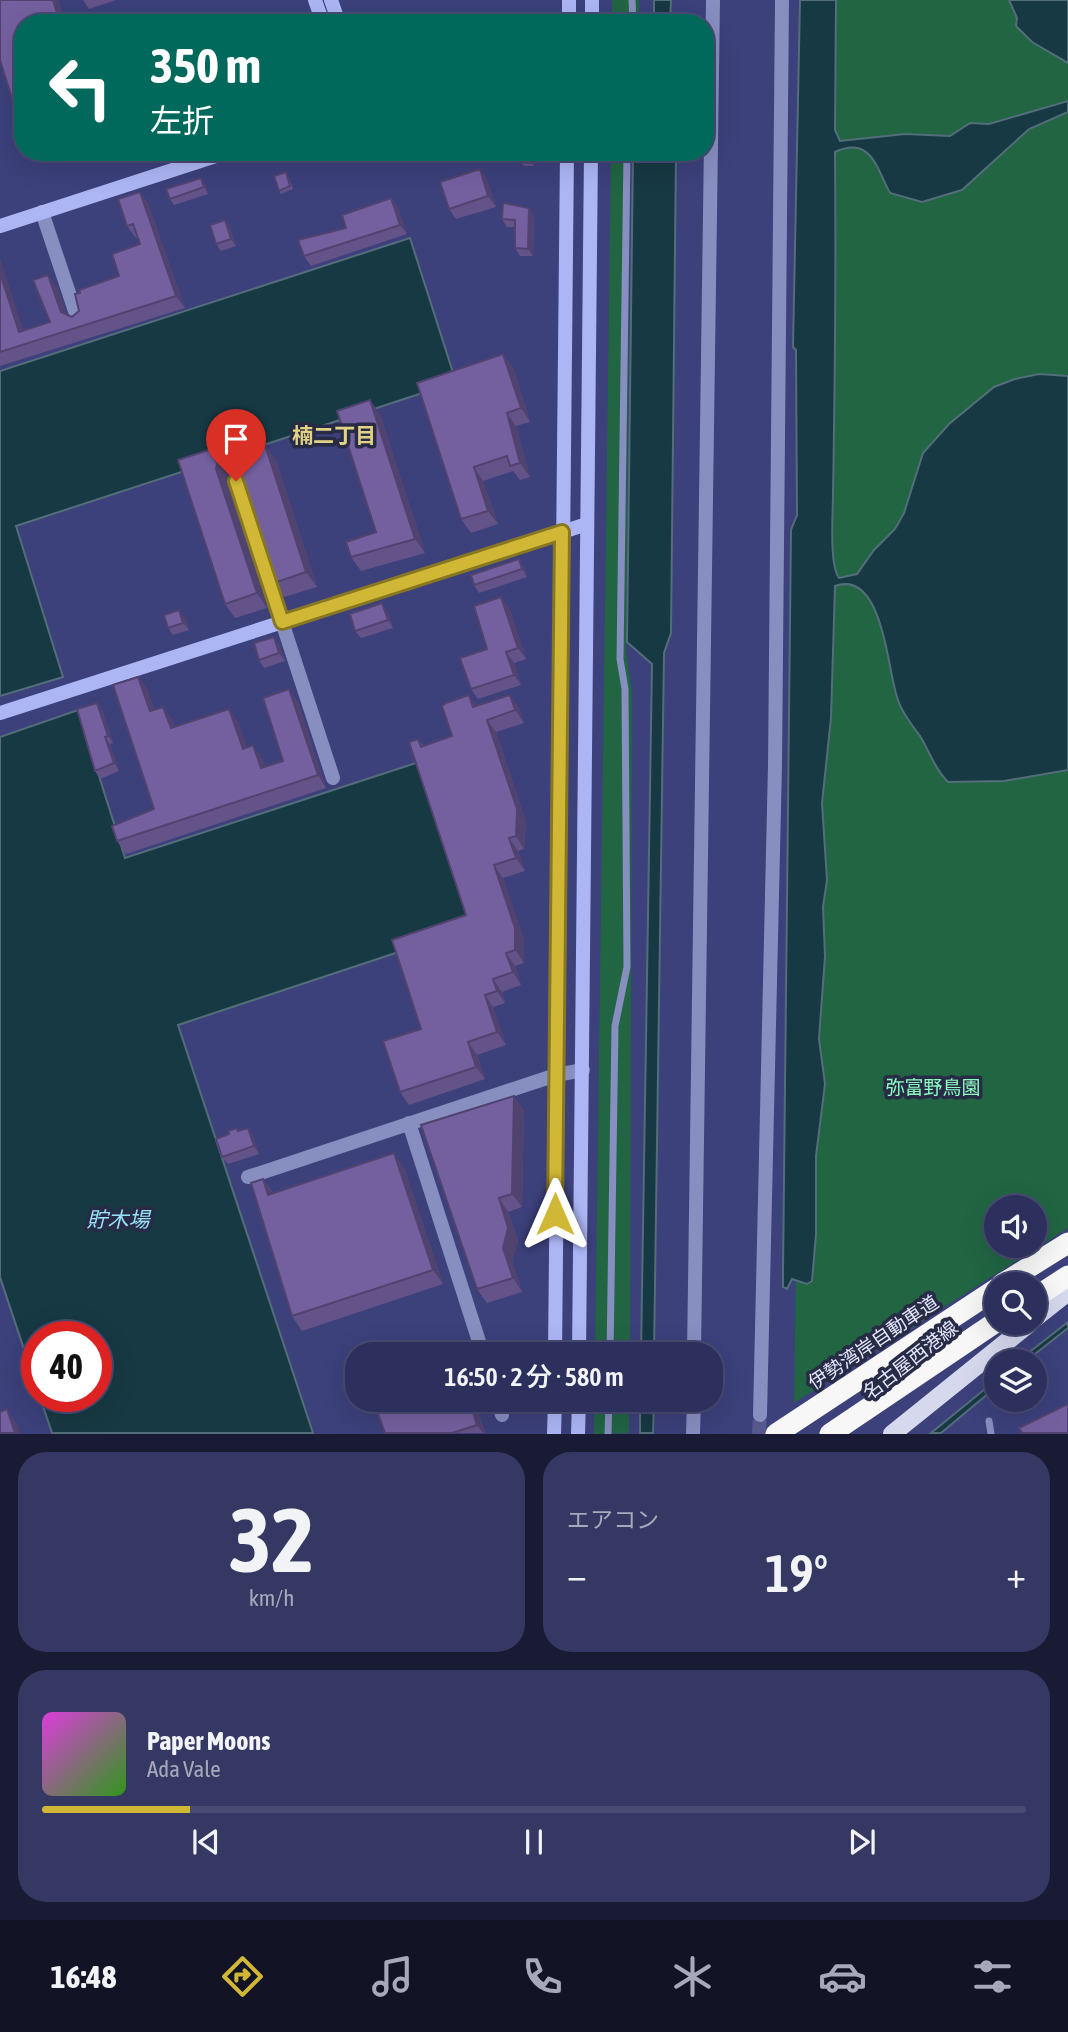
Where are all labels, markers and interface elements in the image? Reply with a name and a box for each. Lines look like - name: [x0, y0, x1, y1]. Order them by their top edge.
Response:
- text: 350 m: [150, 37, 261, 93]
- icon: left: [35, 42, 126, 133]
- text: 左折: [150, 102, 214, 139]
- pin: [206, 409, 266, 481]
- icon: arrive: [217, 420, 255, 458]
- district label: 楠二丁目: [292, 423, 376, 447]
- park label: 弥富野鳥園: [885, 1076, 981, 1098]
- position arrow: [518, 1177, 592, 1251]
- map controls: [984, 1195, 1047, 1412]
- button: sound: [984, 1195, 1047, 1258]
- water label: 貯木場: [87, 1207, 151, 1231]
- button: search: [984, 1272, 1047, 1335]
- street label: 伊勢湾岸自動車道: [804, 1290, 942, 1394]
- street label: 名古屋西港線: [858, 1316, 962, 1404]
- speed limit sign: 40: [21, 1321, 112, 1412]
- button: layers: [984, 1349, 1047, 1412]
- text: 16:50 · 2 分 · 580 m: [444, 1362, 624, 1392]
- text: 32: [229, 1487, 314, 1591]
- text: エアコン: [567, 1507, 659, 1533]
- text: 19°: [765, 1543, 828, 1603]
- text: −: [567, 1553, 587, 1596]
- text: +: [1006, 1553, 1026, 1596]
- text: km/h: [249, 1585, 294, 1611]
- text: Paper Moons: [147, 1726, 270, 1756]
- text: Ada Vale: [147, 1756, 221, 1782]
- icon: previous: [187, 1823, 225, 1861]
- icon: pause: [515, 1823, 553, 1861]
- icon: next: [843, 1823, 881, 1861]
- icon: directions: [218, 1952, 267, 2001]
- icon: music: [368, 1952, 417, 2001]
- icon: phone: [518, 1952, 567, 2001]
- icon: climate: [668, 1952, 717, 2001]
- icon: car: [818, 1952, 867, 2001]
- icon: filters: [968, 1952, 1017, 2001]
- text: 16:48: [51, 1958, 116, 1995]

